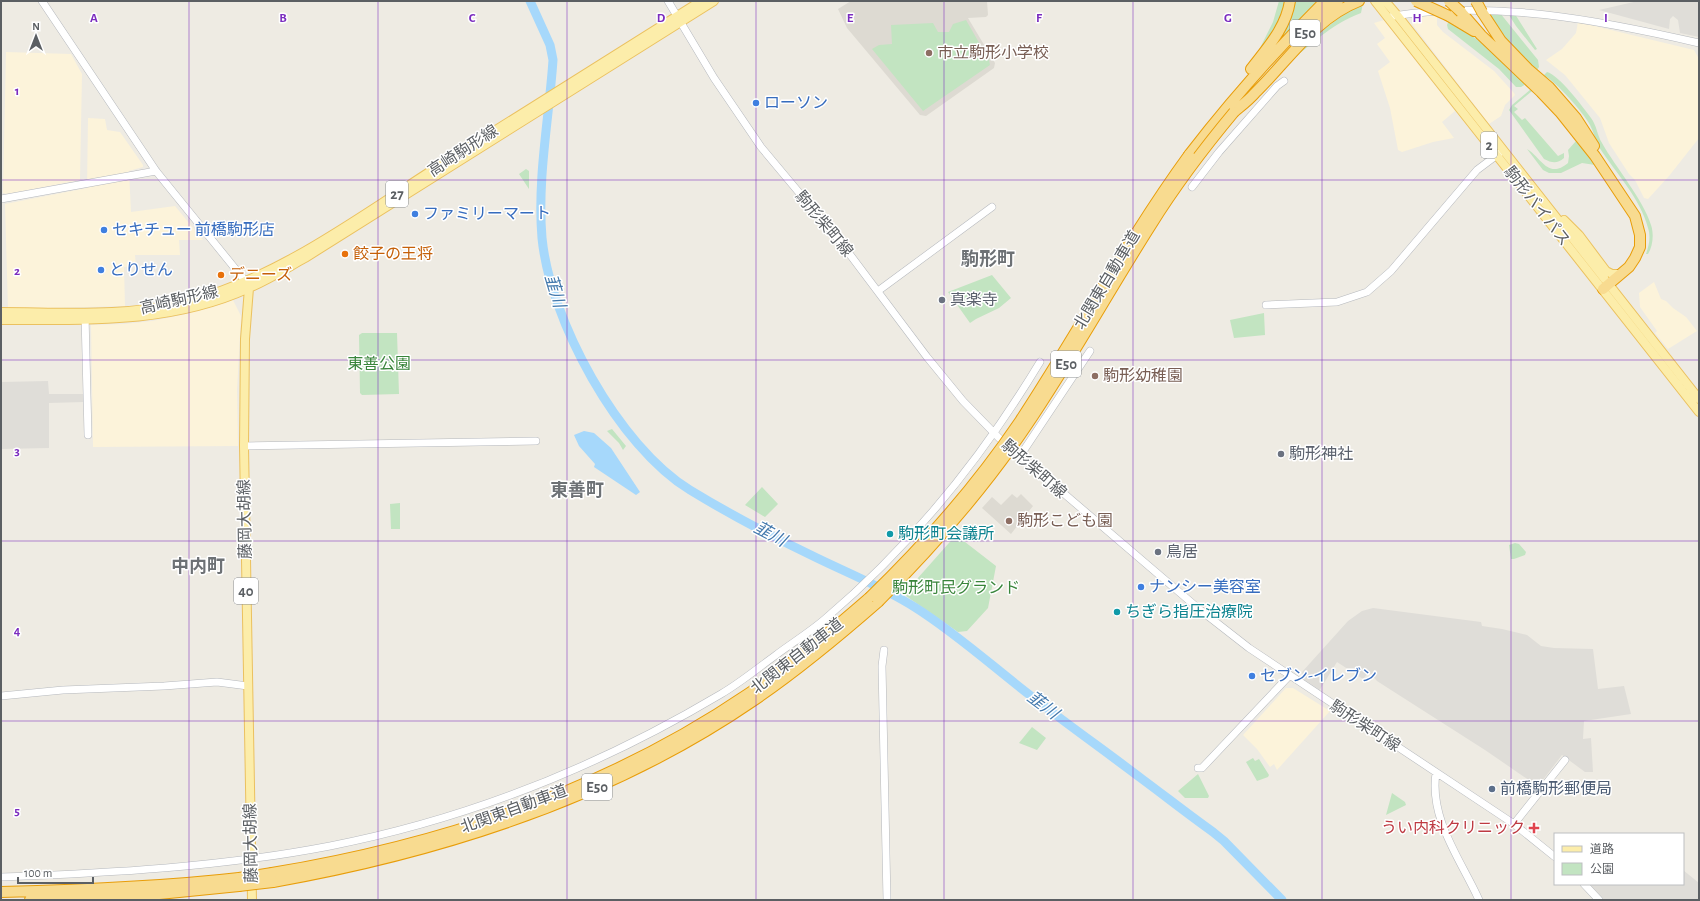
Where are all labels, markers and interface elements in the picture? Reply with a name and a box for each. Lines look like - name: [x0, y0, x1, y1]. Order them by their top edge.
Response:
- text: A: [90, 12, 98, 25]
- text: B: [279, 12, 287, 25]
- text: C: [469, 12, 476, 25]
- text: D: [657, 12, 666, 25]
- text: E: [847, 12, 854, 25]
- text: F: [1036, 12, 1043, 25]
- text: G: [1224, 12, 1232, 25]
- text: H: [1412, 12, 1422, 25]
- text: I: [1604, 12, 1608, 25]
- north arrow: [16, 16, 56, 56]
- road number: E50: [1290, 20, 1320, 46]
- text: N: [32, 21, 40, 32]
- place label: 市立駒形小学校: [937, 44, 1049, 61]
- marker: 市立駒形小学校: [924, 48, 934, 58]
- text: 1: [15, 85, 19, 98]
- place label: ローソン: [764, 95, 828, 111]
- marker: ローソン: [751, 98, 761, 108]
- street label: 高崎駒形線: [425, 122, 501, 179]
- road number: 2: [1481, 132, 1497, 158]
- street label: 駒形バイパス: [1501, 163, 1574, 249]
- road number: 27: [386, 181, 408, 207]
- street label: 駒形柴町線: [792, 188, 857, 260]
- place label: ファミリーマート: [423, 206, 551, 222]
- marker: ファミリーマート: [410, 209, 420, 219]
- place label: セキチュー 前橋駒形店: [112, 221, 275, 238]
- marker: セキチュー 前橋駒形店: [99, 225, 109, 235]
- street label: 北関東自動車道: [1070, 227, 1143, 332]
- place label: 餃子の王将: [353, 245, 433, 262]
- marker: 餃子の王将: [340, 249, 350, 259]
- district label: 駒形町: [961, 249, 1015, 269]
- place label: とりせん: [109, 261, 173, 278]
- text: 2: [14, 265, 20, 278]
- marker: とりせん: [96, 265, 106, 275]
- place label: デニーズ: [229, 266, 292, 283]
- marker: デニーズ: [216, 270, 226, 280]
- water label: 韮川: [542, 272, 570, 312]
- street label: 高崎駒形線: [138, 282, 220, 317]
- place label: 真楽寺: [950, 291, 998, 308]
- marker: 真楽寺: [937, 295, 947, 305]
- road number: E50: [1051, 351, 1081, 377]
- park label: 東善公園: [347, 355, 411, 372]
- place label: 駒形幼稚園: [1103, 367, 1183, 384]
- marker: 駒形幼稚園: [1090, 371, 1100, 381]
- street label: 駒形柴町線: [999, 436, 1070, 501]
- text: 3: [14, 445, 20, 458]
- place label: 駒形神社: [1289, 445, 1353, 462]
- marker: 駒形神社: [1276, 449, 1286, 459]
- street label: 藤岡大胡線: [235, 479, 254, 559]
- district label: 東善町: [550, 480, 604, 500]
- place label: 駒形こども園: [1017, 512, 1113, 529]
- marker: 駒形こども園: [1004, 516, 1014, 526]
- water label: 韮川: [751, 518, 791, 550]
- place label: 駒形町会議所: [898, 525, 994, 542]
- marker: 駒形町会議所: [885, 529, 895, 539]
- place label: 鳥居: [1166, 543, 1198, 560]
- marker: 鳥居: [1153, 547, 1163, 557]
- district label: 中内町: [171, 557, 225, 576]
- road number: 40: [234, 578, 258, 604]
- place label: ナンシー美容室: [1149, 578, 1261, 595]
- park label: 駒形町民グランド: [892, 579, 1020, 596]
- marker: ナンシー美容室: [1136, 582, 1146, 592]
- place label: ちぎら指圧治療院: [1125, 603, 1253, 620]
- marker: ちぎら指圧治療院: [1112, 607, 1122, 617]
- street label: 北関東自動車道: [747, 614, 846, 697]
- text: 4: [14, 625, 21, 638]
- place label: セブン-イレブン: [1260, 667, 1377, 684]
- marker: セブン-イレブン: [1247, 671, 1257, 681]
- water label: 韮川: [1024, 687, 1064, 723]
- street label: 駒形柴町線: [1327, 697, 1403, 754]
- road number: E50: [582, 774, 612, 800]
- place label: 前橋駒形郵便局: [1500, 780, 1612, 797]
- street label: 北関東自動車道: [458, 781, 569, 836]
- marker: 前橋駒形郵便局: [1487, 784, 1497, 794]
- street label: 藤岡大胡線: [241, 803, 260, 883]
- text: 5: [14, 805, 20, 818]
- place label: うい内科クリニック: [1381, 819, 1525, 836]
- marker: うい内科クリニック: [1528, 822, 1540, 834]
- legend: [1554, 833, 1684, 885]
- text: 道路: [1590, 842, 1614, 855]
- scale bar: [18, 859, 93, 885]
- text: 公園: [1590, 863, 1614, 875]
- text: 100 m: [24, 867, 52, 879]

